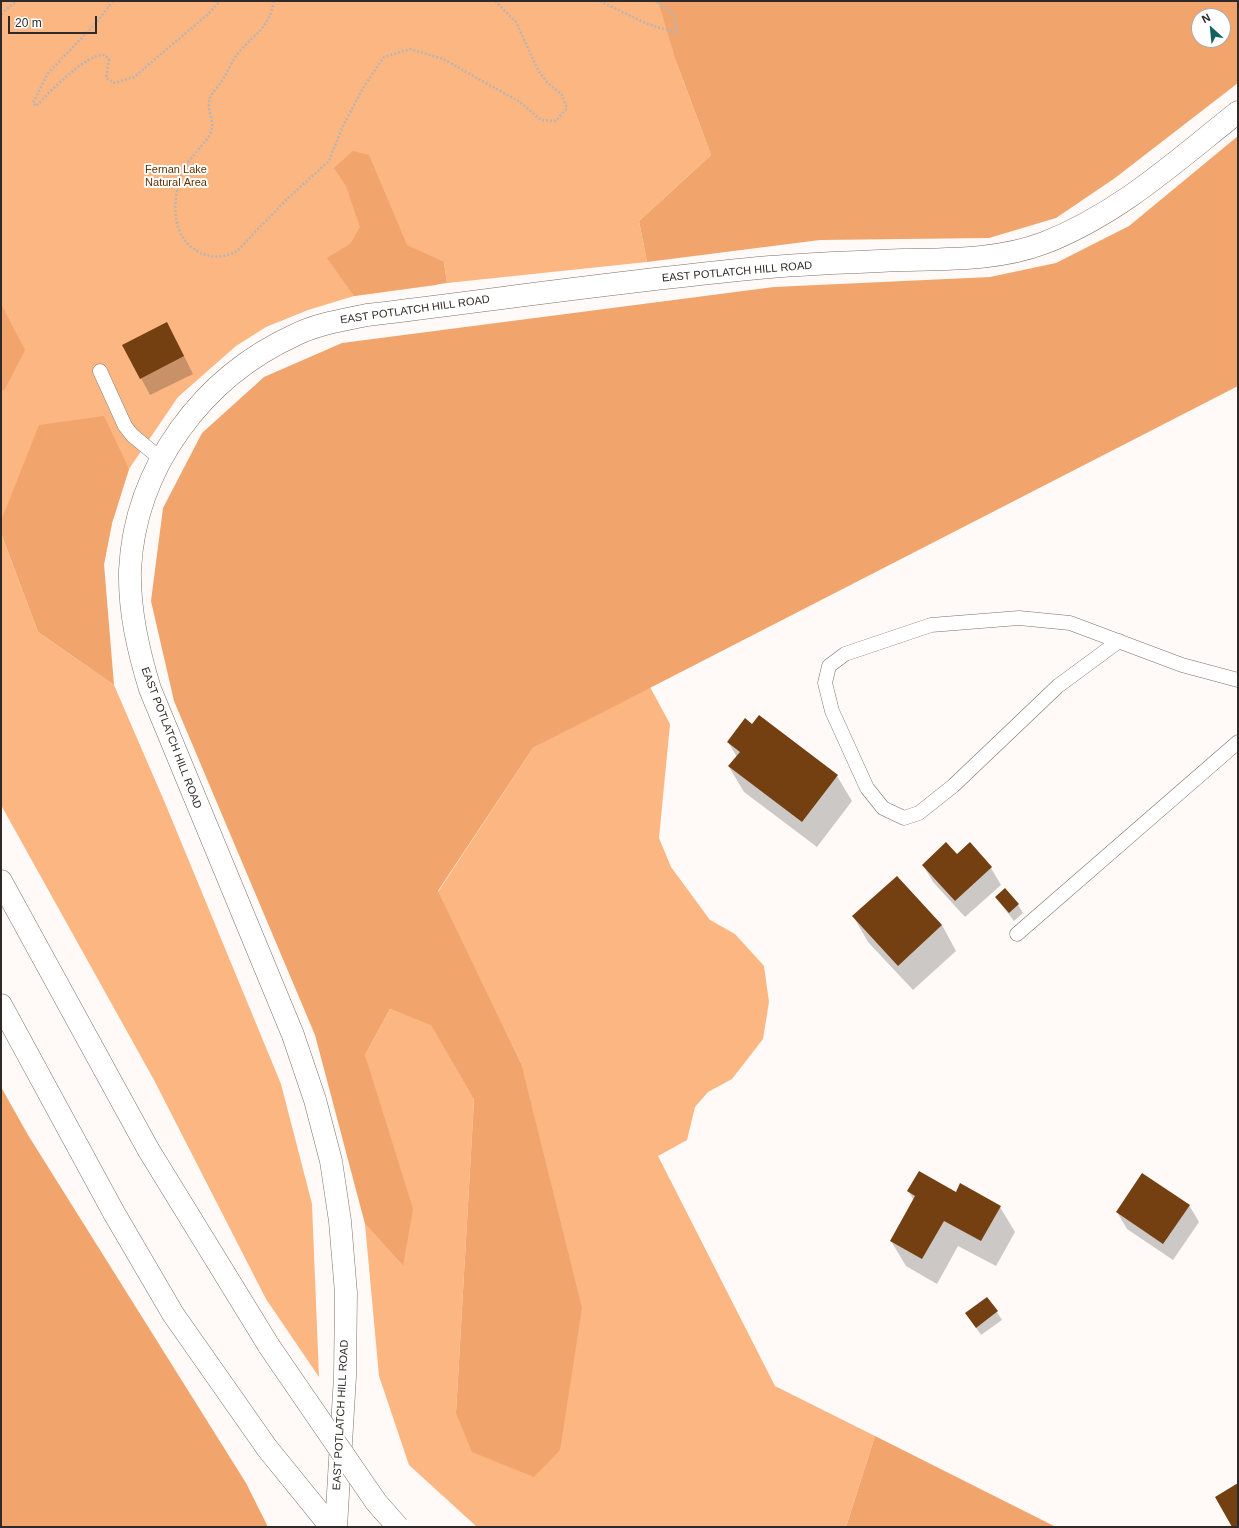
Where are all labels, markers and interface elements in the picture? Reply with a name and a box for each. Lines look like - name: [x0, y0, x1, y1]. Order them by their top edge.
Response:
- scale bar: [10, 8, 99, 34]
- north arrow: [1191, 8, 1231, 48]
- text: N: [1200, 11, 1212, 25]
- text: 20 m: [15, 16, 42, 30]
- park label: Fernan Lake Natural Area: [145, 163, 207, 189]
- street label: EAST POTLATCH HILL ROAD: [661, 259, 813, 285]
- street label: EAST POTLATCH HILL ROAD: [339, 293, 491, 327]
- street label: EAST POTLATCH HILL ROAD: [138, 665, 204, 811]
- street label: EAST POTLATCH HILL ROAD: [330, 1339, 352, 1491]

